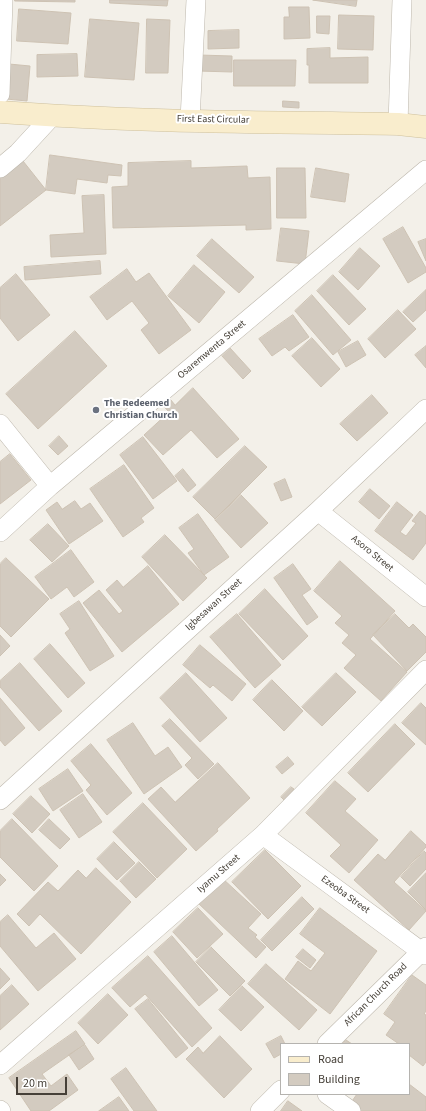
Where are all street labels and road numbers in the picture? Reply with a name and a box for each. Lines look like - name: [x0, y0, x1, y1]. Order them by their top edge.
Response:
- street label: First East Circular: [177, 113, 249, 127]
- street label: Osaremwenta Street: [175, 318, 249, 382]
- street label: Asoro Street: [348, 533, 396, 575]
- street label: Igbesawan Street: [183, 576, 245, 634]
- street label: Iyamu Street: [195, 852, 243, 896]
- street label: Ezeoba Street: [318, 873, 372, 917]
- street label: African Church Road: [342, 961, 410, 1029]

